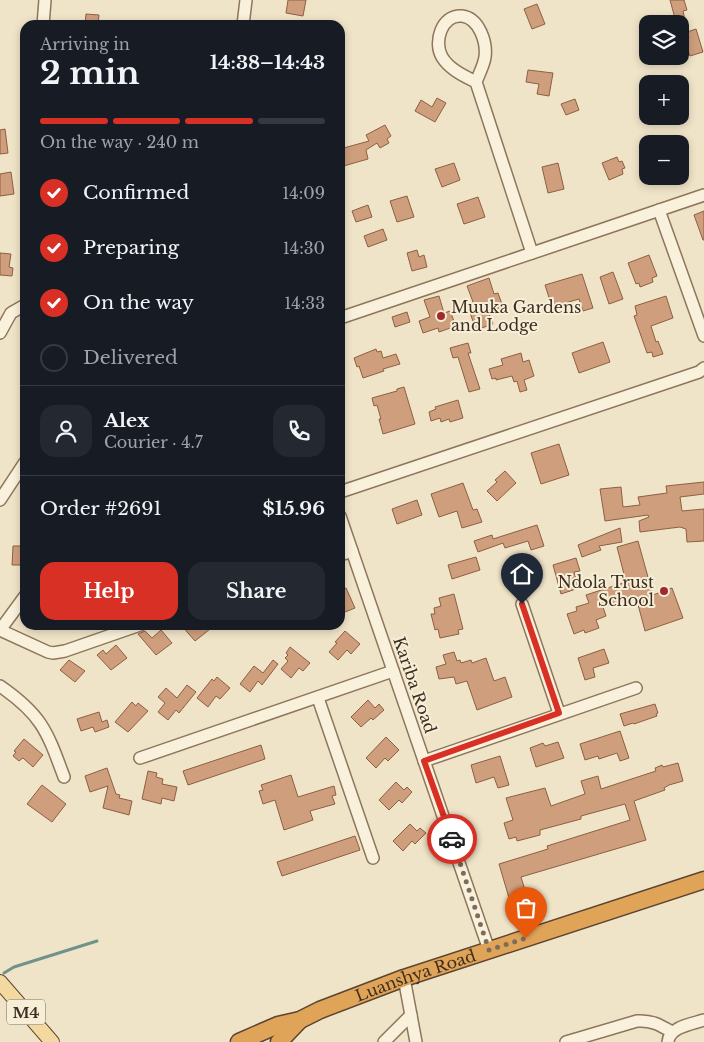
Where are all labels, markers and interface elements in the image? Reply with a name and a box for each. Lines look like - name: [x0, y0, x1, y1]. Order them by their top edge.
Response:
- map controls: [639, 15, 689, 185]
- button: layers: [639, 15, 689, 65]
- text: Arriving in: [40, 34, 130, 54]
- text: 14:38–14:43: [210, 51, 325, 74]
- text: 2 min: [40, 53, 140, 93]
- button: +: [639, 75, 689, 125]
- text: On the way · 240 m: [40, 132, 199, 152]
- button: −: [639, 135, 689, 185]
- icon: check: [40, 179, 68, 207]
- text: Confirmed: [83, 181, 189, 204]
- text: 14:09: [282, 183, 325, 203]
- icon: check: [40, 234, 68, 262]
- text: Preparing: [83, 236, 179, 259]
- text: 14:30: [283, 238, 325, 258]
- icon: check: [40, 289, 68, 317]
- text: On the way: [83, 291, 194, 314]
- text: 14:33: [284, 293, 325, 313]
- place label: Muuka Gardens and Lodge: [451, 297, 581, 335]
- marker: Muuka Gardens and Lodge: [435, 310, 447, 322]
- text: Delivered: [83, 346, 178, 369]
- button: person: [40, 405, 92, 457]
- button: phone: [273, 405, 325, 457]
- text: Alex: [104, 409, 149, 432]
- text: Courier · 4.7: [104, 432, 203, 452]
- text: Order #2691: [40, 497, 162, 520]
- text: $15.96: [263, 497, 325, 520]
- pin: [501, 553, 543, 604]
- icon: home: [508, 560, 536, 588]
- button: Help: [40, 562, 178, 620]
- button: Share: [188, 562, 325, 620]
- place label: Ndola Trust School: [557, 572, 654, 610]
- marker: Ndola Trust School: [658, 585, 670, 597]
- street label: Kariba Road: [389, 634, 441, 736]
- courier: [427, 814, 477, 864]
- icon: car: [438, 825, 466, 853]
- pin: [505, 887, 547, 938]
- icon: bag: [512, 894, 540, 922]
- street label: Luanshya Road: [352, 945, 478, 1006]
- road number: M4: [7, 1000, 45, 1024]

